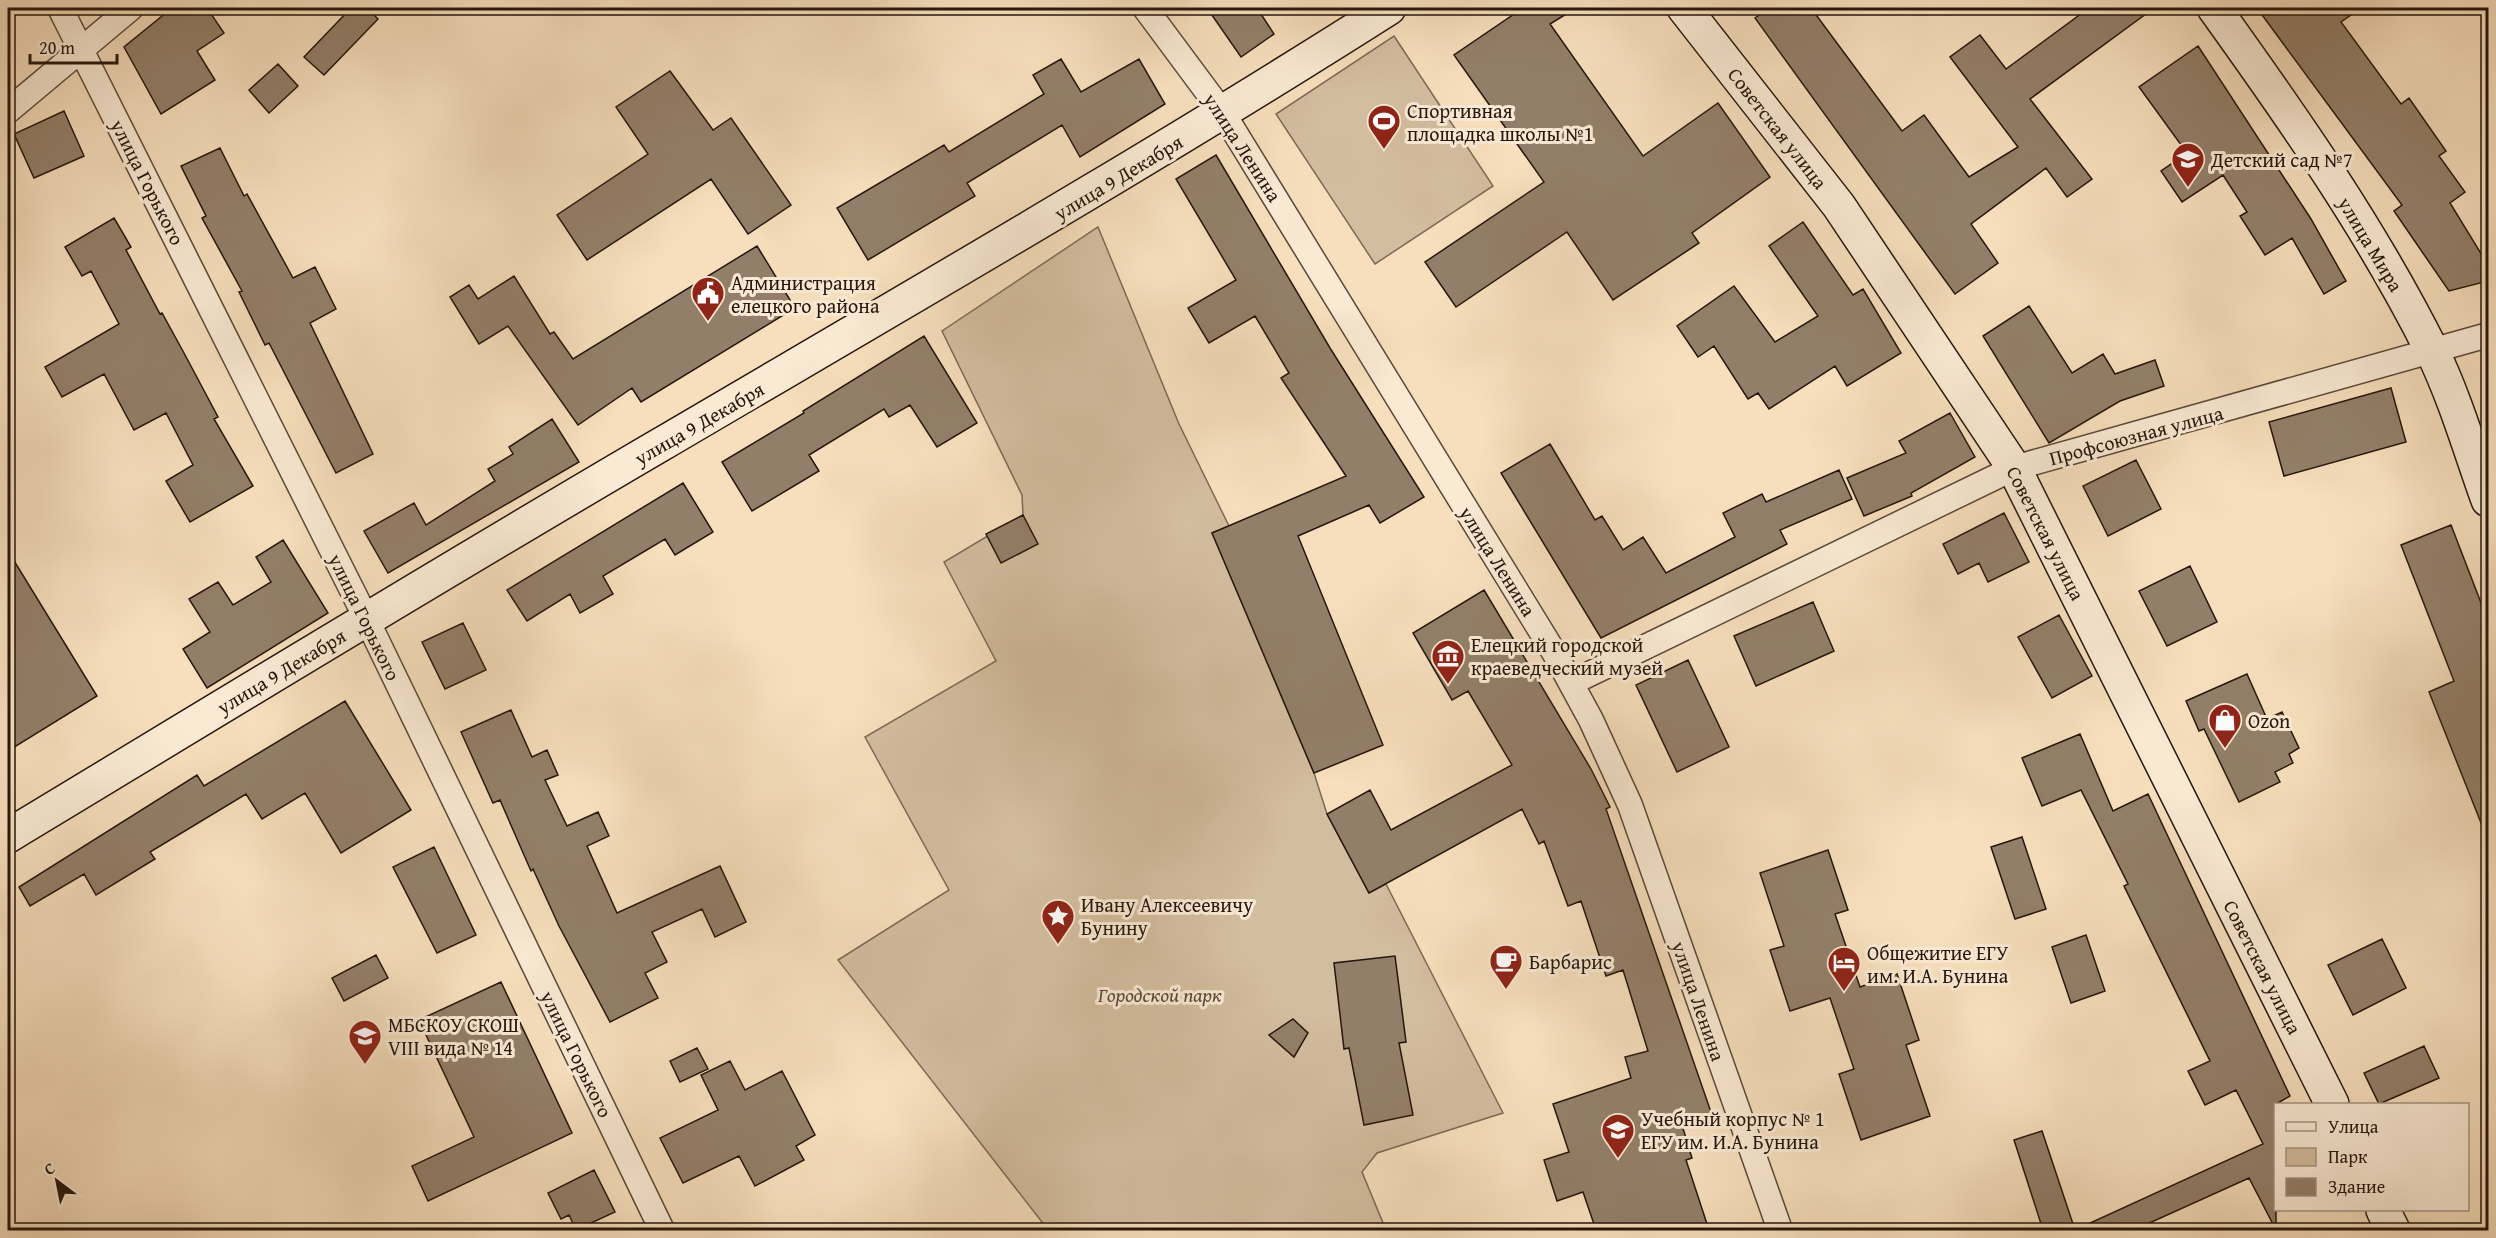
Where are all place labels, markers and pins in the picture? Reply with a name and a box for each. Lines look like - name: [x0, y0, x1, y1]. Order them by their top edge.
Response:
- place label: Спортивная площадка школы №1: [1407, 96, 1593, 148]
- sports icon: Спортивная площадка школы №1: [1366, 103, 1402, 150]
- school or university icon: Детский сад №7: [2170, 141, 2206, 188]
- place label: Детский сад №7: [2210, 145, 2353, 174]
- place label: Администрация елецкого района: [731, 268, 880, 320]
- public building icon: Администрация елецкого района: [690, 275, 726, 322]
- place label: Елецкий городской краеведческий музей: [1471, 630, 1663, 682]
- museum icon: Елецкий городской краеведческий музей: [1430, 638, 1466, 685]
- shop icon: Ozon: [2207, 702, 2243, 749]
- place label: Ozon: [2248, 706, 2290, 735]
- place label: Ивану Алексеевичу Бунину: [1081, 890, 1253, 942]
- place icon: Ивану Алексеевичу Бунину: [1040, 898, 1076, 945]
- place label: Общежитие ЕГУ им. И.А. Бунина: [1867, 938, 2009, 990]
- cafe icon: Барбарис: [1488, 943, 1524, 990]
- hotel icon: Общежитие ЕГУ им. И.А. Бунина: [1826, 945, 1862, 992]
- place label: Барбарис: [1529, 947, 1612, 976]
- place label: МБСКОУ СКОШ VIII вида № 14: [388, 1010, 519, 1062]
- school or university icon: МБСКОУ СКОШ VIII вида № 14: [347, 1018, 383, 1065]
- place label: Учебный корпус № 1 ЕГУ им. И.А. Бунина: [1641, 1104, 1825, 1156]
- school or university icon: Учебный корпус № 1 ЕГУ им. И.А. Бунина: [1600, 1112, 1636, 1159]

